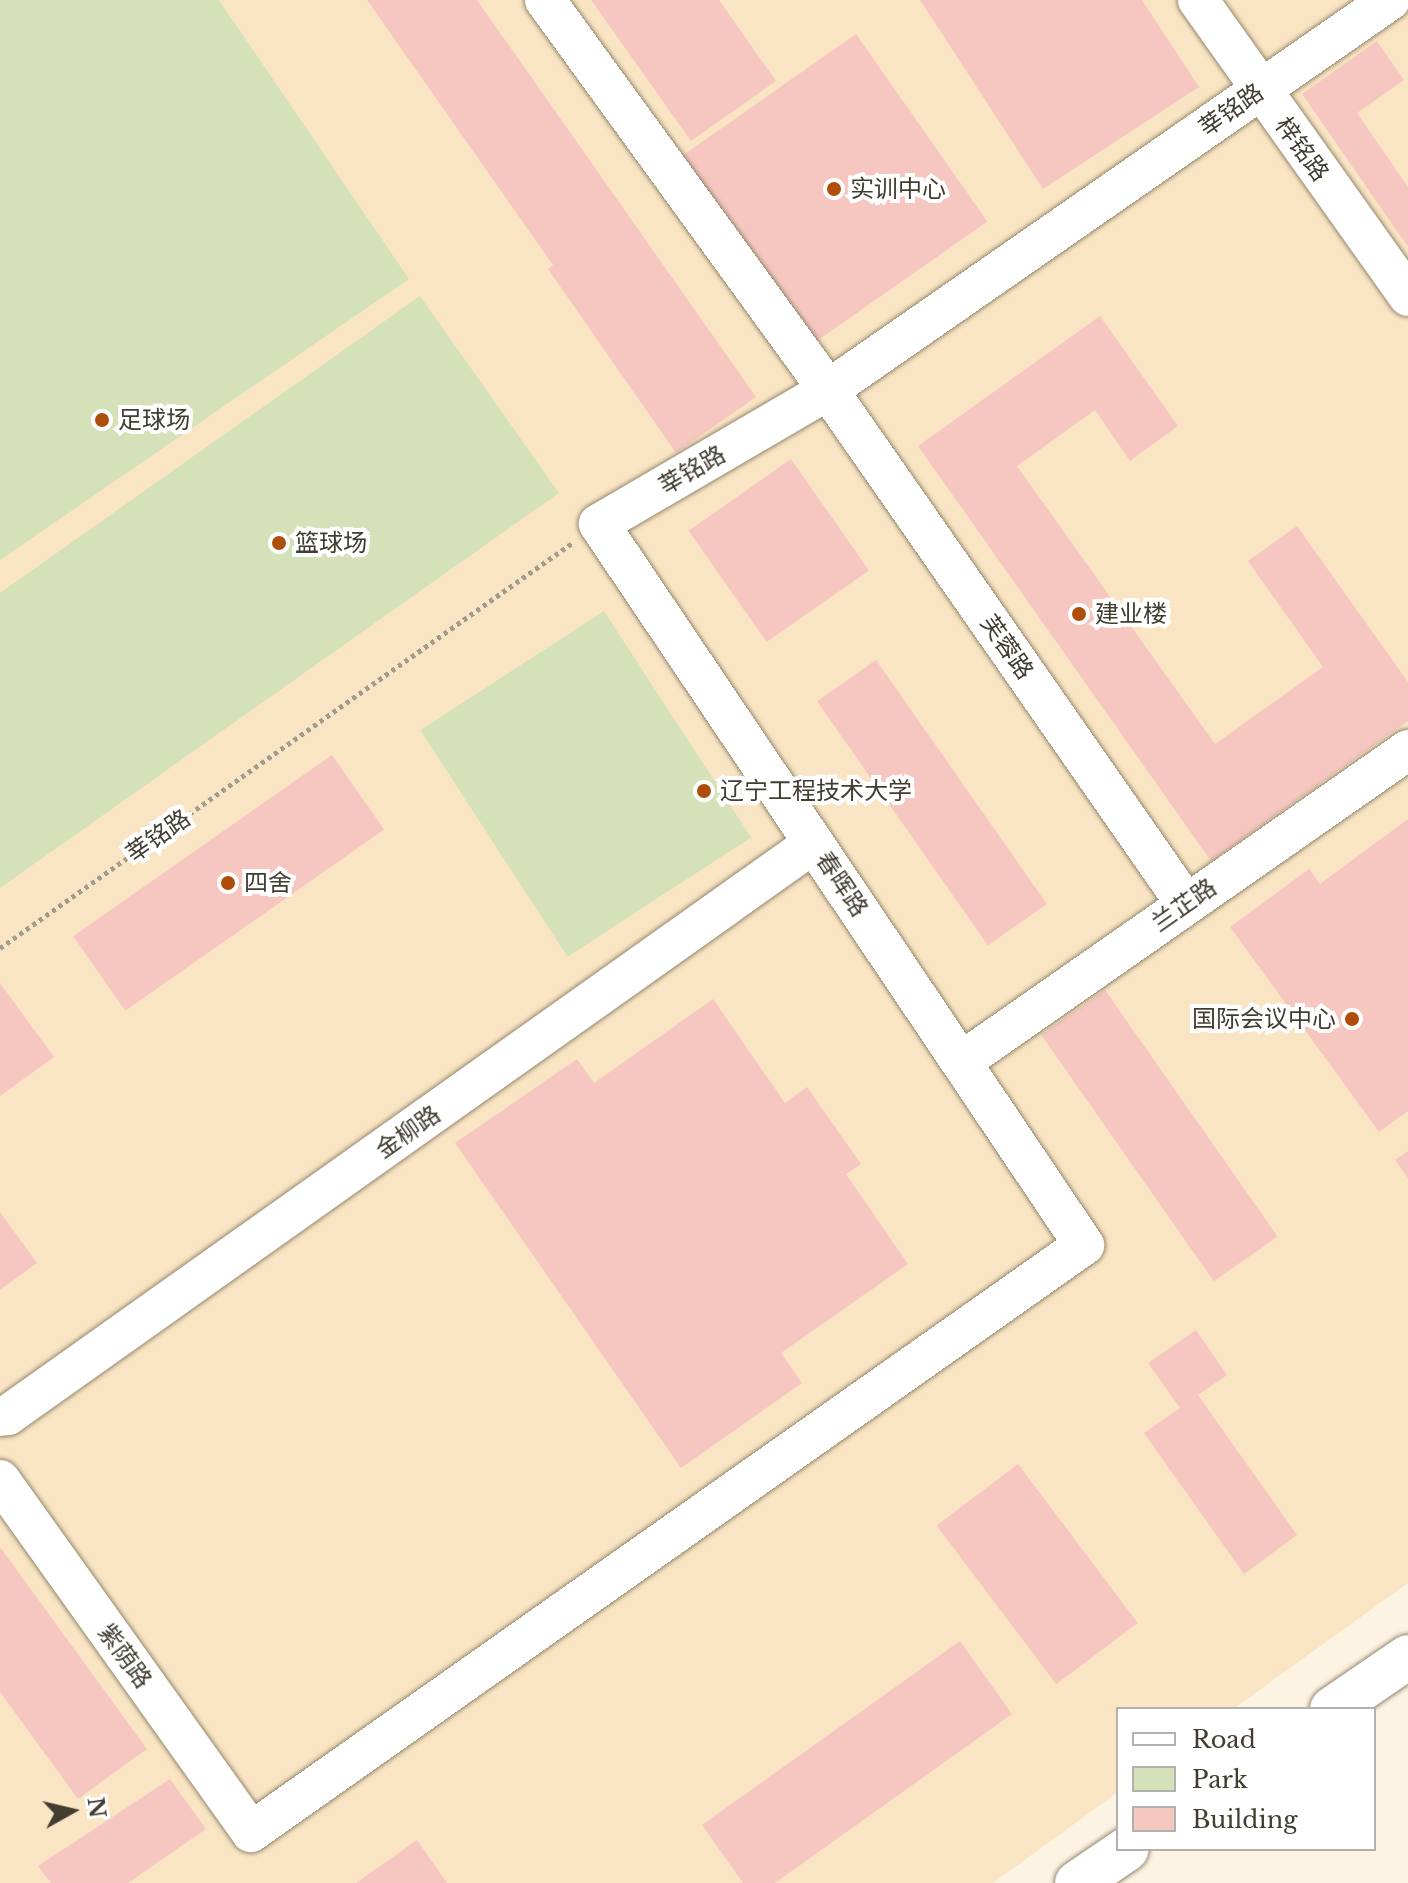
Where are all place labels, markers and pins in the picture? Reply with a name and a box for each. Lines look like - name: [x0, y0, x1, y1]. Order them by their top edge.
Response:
- place label: 实训中心: [850, 175, 946, 203]
- marker: 实训中心: [825, 180, 843, 198]
- place label: 足球场: [118, 406, 190, 434]
- marker: 足球场: [93, 411, 111, 429]
- place label: 篮球场: [295, 529, 367, 557]
- marker: 篮球场: [270, 534, 288, 552]
- place label: 建业楼: [1095, 600, 1167, 628]
- marker: 建业楼: [1070, 605, 1088, 623]
- place label: 辽宁工程技术大学: [720, 777, 912, 805]
- marker: 辽宁工程技术大学: [695, 782, 713, 800]
- place label: 四舍: [244, 869, 292, 897]
- marker: 四舍: [219, 874, 237, 892]
- place label: 国际会议中心: [1192, 1005, 1336, 1033]
- marker: 国际会议中心: [1343, 1010, 1361, 1028]

